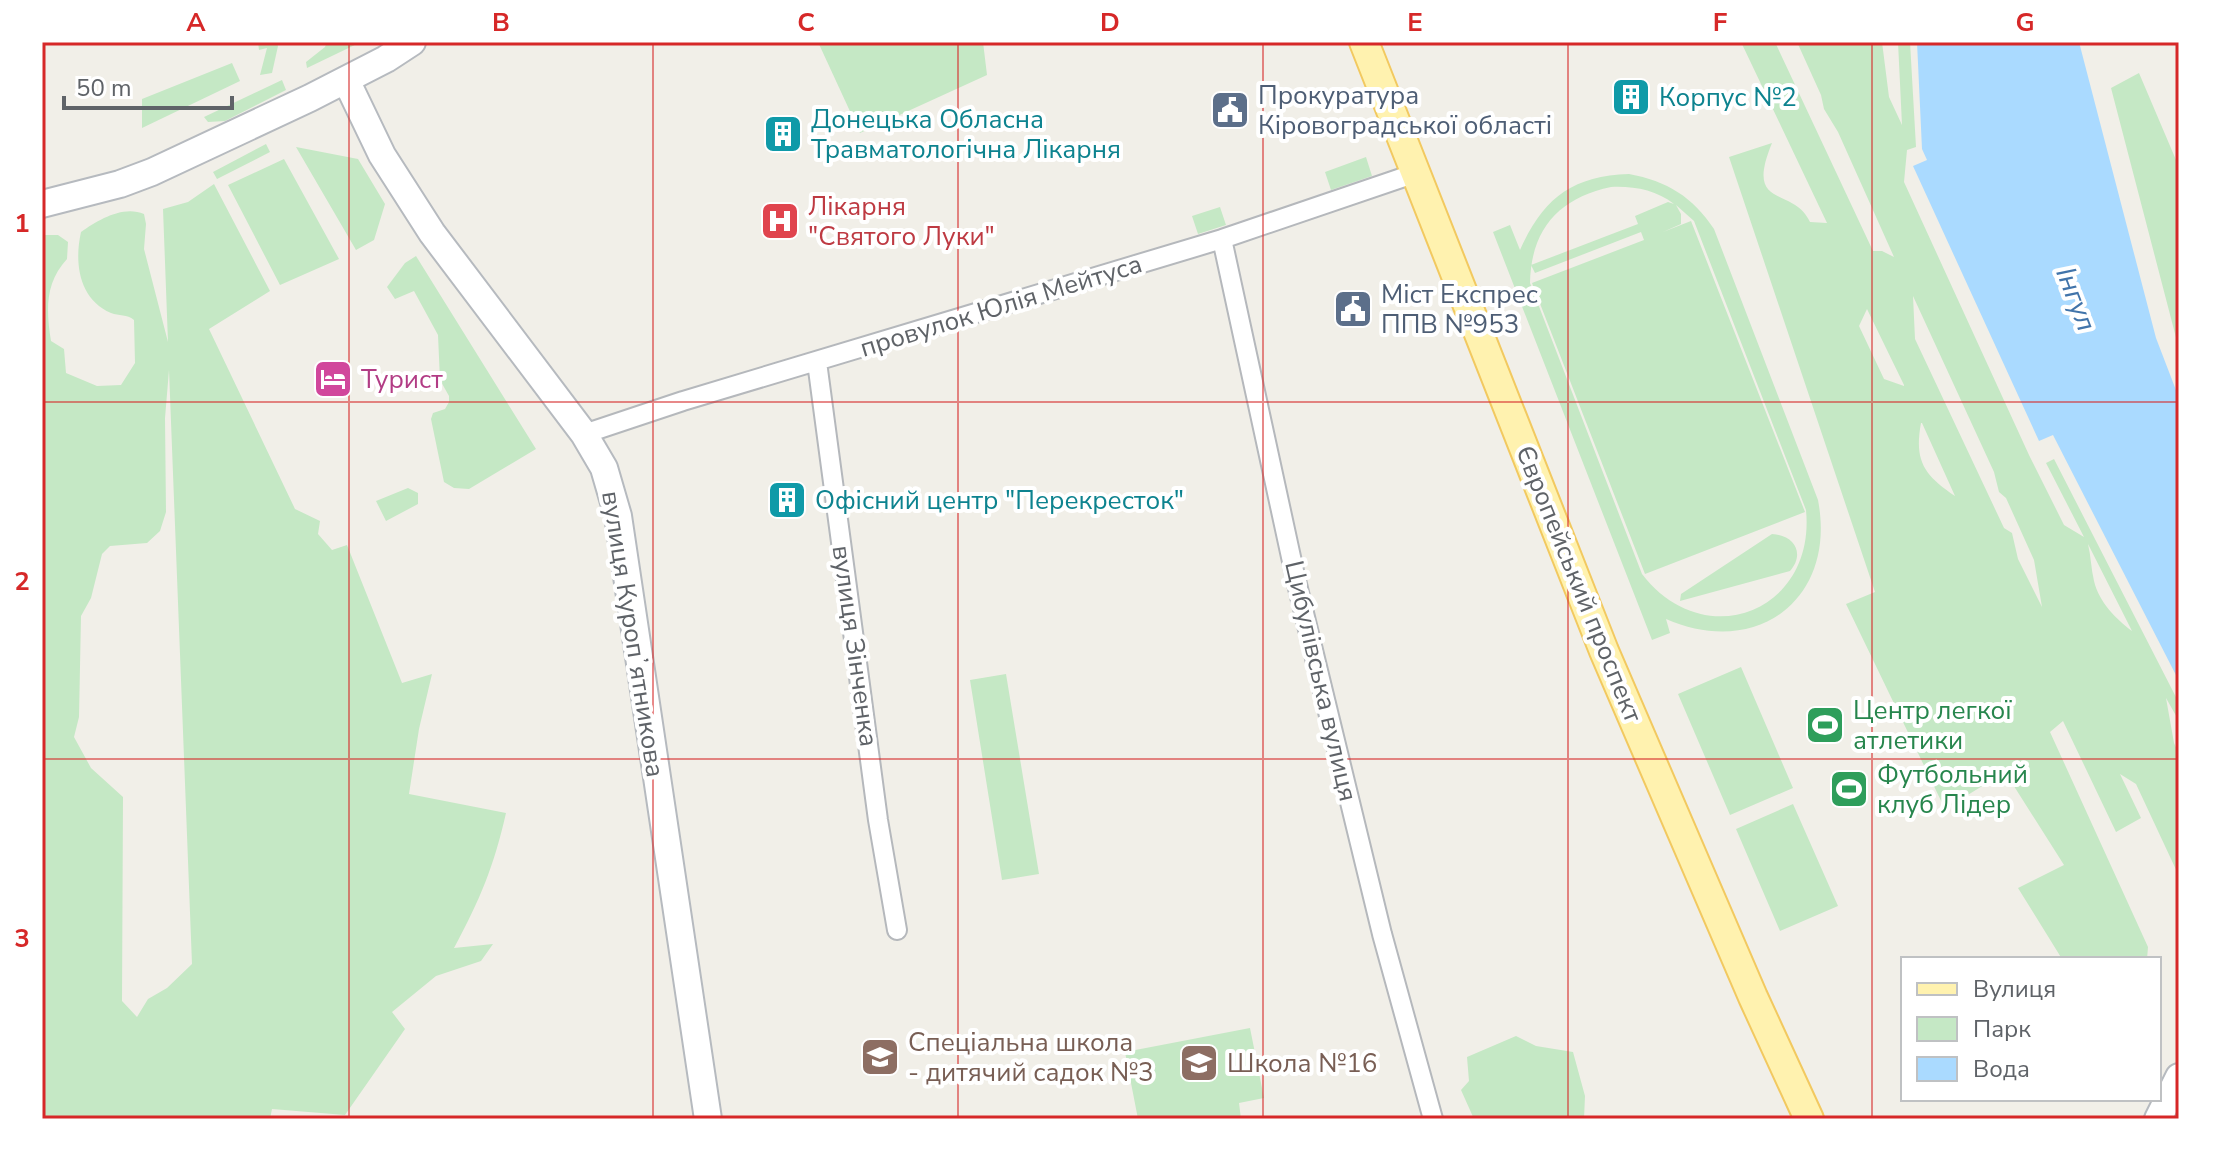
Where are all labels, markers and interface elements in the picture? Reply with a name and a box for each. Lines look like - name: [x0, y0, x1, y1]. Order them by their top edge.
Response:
- text: A: [186, 5, 206, 40]
- text: B: [492, 5, 510, 40]
- text: C: [797, 5, 815, 40]
- text: D: [1100, 5, 1120, 40]
- text: E: [1407, 5, 1423, 40]
- text: F: [1713, 5, 1727, 40]
- text: G: [2015, 5, 2035, 40]
- scale bar: [64, 60, 232, 110]
- text: 50 m: [76, 72, 132, 104]
- building icon: Корпус №2: [1610, 76, 1652, 118]
- place label: Прокуратура Кіровоградської області: [1258, 78, 1552, 143]
- place label: Корпус №2: [1659, 80, 1797, 115]
- public building icon: Прокуратура Кіровоградської області: [1209, 89, 1251, 131]
- place label: Донецька Обласна Травматологічна Лікарня: [811, 102, 1121, 167]
- building icon: Донецька Обласна Травматологічна Лікарня: [762, 113, 804, 155]
- place label: Лікарня "Святого Луки": [808, 189, 995, 254]
- hospital icon: Лікарня "Святого Луки": [759, 200, 801, 242]
- text: 1: [14, 206, 30, 241]
- street label: провулок Юлія Мейтуса: [856, 246, 1146, 366]
- water label: Інгул: [2046, 262, 2106, 336]
- place label: Міст Експрес ППВ №953: [1381, 277, 1538, 342]
- public building icon: Міст Експрес ППВ №953: [1332, 288, 1374, 330]
- hotel icon: Турист: [312, 358, 354, 400]
- place label: Турист: [361, 362, 443, 397]
- street label: Європейський проспект: [1507, 440, 1651, 728]
- building icon: Офісний центр "Перекресток": [766, 479, 808, 521]
- place label: Офісний центр "Перекресток": [815, 483, 1184, 518]
- street label: вулиця Куропʼятникова: [593, 488, 673, 780]
- street label: вулиця Зінченка: [824, 543, 886, 749]
- street label: Цибулівська вулиця: [1276, 557, 1366, 805]
- text: 2: [14, 564, 30, 599]
- place label: Центр легкої атлетики: [1853, 693, 2012, 758]
- sports icon: Центр легкої атлетики: [1804, 704, 1846, 746]
- place label: Футбольний клуб Лідер: [1877, 757, 2028, 822]
- sports icon: Футбольний клуб Лідер: [1828, 768, 1870, 810]
- text: 3: [14, 921, 30, 956]
- legend: [1901, 957, 2161, 1101]
- text: Вулиця: [1973, 973, 2056, 1005]
- text: Парк: [1973, 1013, 2031, 1045]
- place label: Спеціальна школа - дитячий садок №3: [908, 1025, 1154, 1090]
- school or university icon: Спеціальна школа - дитячий садок №3: [859, 1036, 901, 1078]
- school or university icon: Школа №16: [1178, 1042, 1220, 1084]
- place label: Школа №16: [1227, 1046, 1377, 1081]
- text: Вода: [1973, 1053, 2030, 1085]

